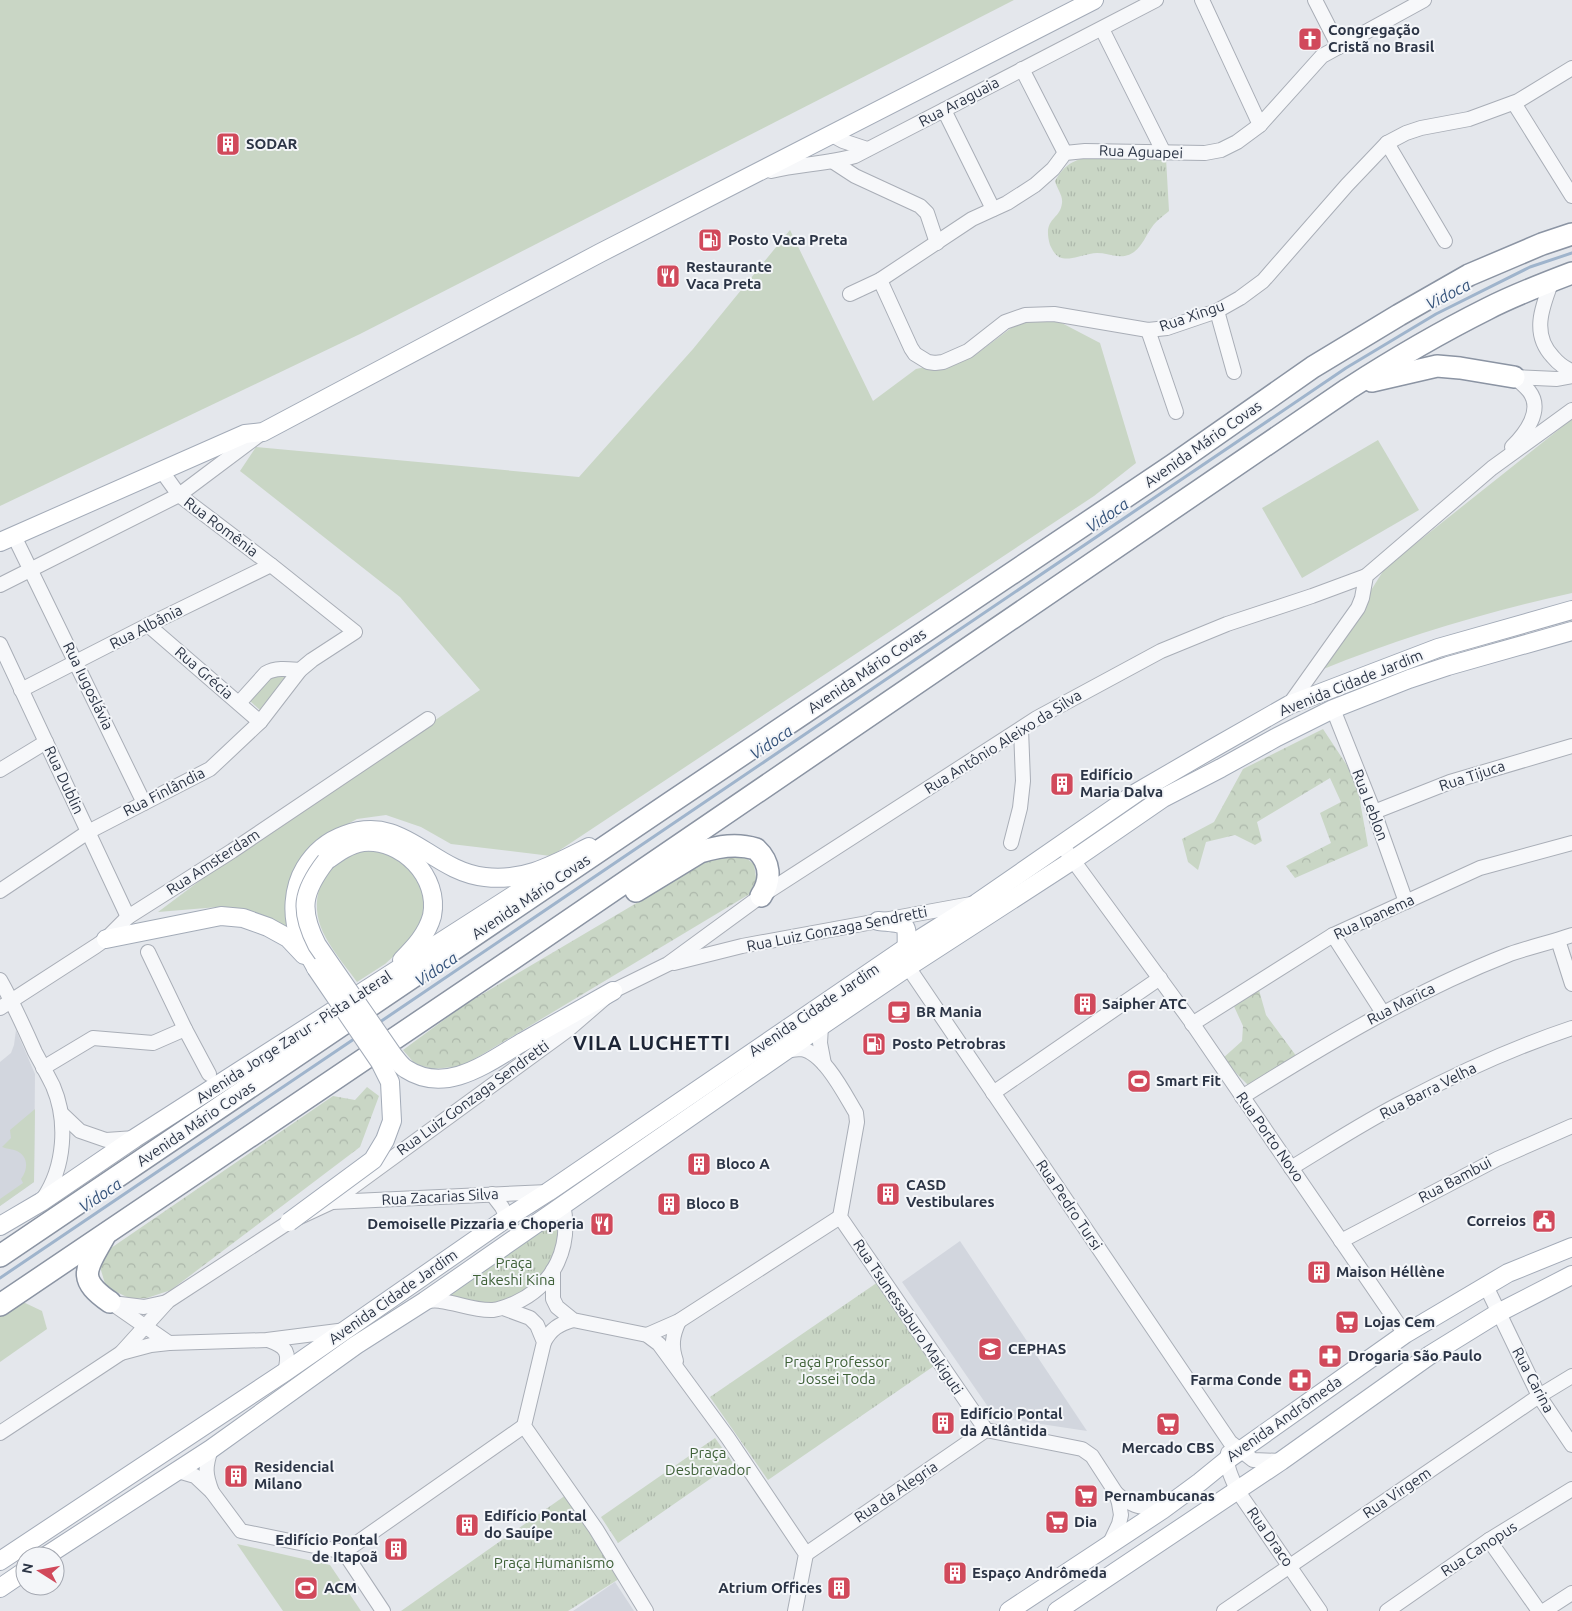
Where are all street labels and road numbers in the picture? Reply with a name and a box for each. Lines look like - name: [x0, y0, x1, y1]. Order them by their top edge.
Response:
- street label: Rua Araguaia: [916, 73, 1002, 130]
- street label: Rua Aguapei: [1099, 142, 1183, 161]
- street label: Rua Xingu: [1157, 296, 1227, 335]
- street label: Avenida Mário Covas: [1141, 397, 1265, 490]
- street label: Rua Romênia: [181, 493, 262, 560]
- street label: Rua Albânia: [107, 601, 185, 652]
- street label: Avenida Mário Covas: [804, 625, 929, 716]
- street label: Rua Iugoslávia: [60, 639, 117, 733]
- street label: Rua Grécia: [172, 643, 237, 702]
- street label: Avenida Cidade Jardim: [1277, 646, 1425, 719]
- street label: Rua Antônio Aleixo da Silva: [921, 686, 1084, 797]
- street label: Rua Dublin: [41, 743, 88, 817]
- street label: Rua Tijuca: [1437, 757, 1507, 794]
- street label: Rua Finlândia: [120, 764, 208, 819]
- street label: Rua Leblon: [1349, 767, 1392, 843]
- street label: Rua Amsterdam: [163, 825, 262, 898]
- street label: Avenida Mário Covas: [468, 851, 593, 942]
- street label: Rua Ipanema: [1331, 890, 1417, 943]
- street label: Rua Luiz Gonzaga Sendretti: [745, 903, 929, 954]
- street label: Avenida Cidade Jardim: [745, 960, 882, 1059]
- street label: Avenida Jorge Zarur - Pista Lateral: [193, 967, 395, 1106]
- street label: Rua Marica: [1364, 979, 1438, 1028]
- street label: Rua Luiz Gonzaga Sendretti: [393, 1037, 552, 1158]
- street label: Rua Barra Velha: [1377, 1059, 1479, 1122]
- street label: Avenida Mário Covas: [133, 1078, 258, 1169]
- street label: Rua Porto Novo: [1233, 1088, 1308, 1185]
- street label: Rua Bambui: [1415, 1153, 1494, 1206]
- street label: Rua Pedro Tursi: [1033, 1156, 1106, 1253]
- street label: Rua Zacarias Silva: [381, 1185, 499, 1208]
- street label: Rua Tsunessaburo Makiguti: [850, 1236, 967, 1397]
- street label: Avenida Cidade Jardim: [325, 1246, 460, 1347]
- street label: Rua Carina: [1509, 1344, 1558, 1415]
- street label: Avenida Andrômeda: [1223, 1372, 1345, 1465]
- street label: Rua da Alegria: [851, 1458, 941, 1526]
- street label: Rua Virgem: [1360, 1464, 1434, 1522]
- street label: Rua Draco: [1244, 1504, 1297, 1570]
- street label: Rua Canopus: [1438, 1518, 1520, 1579]

